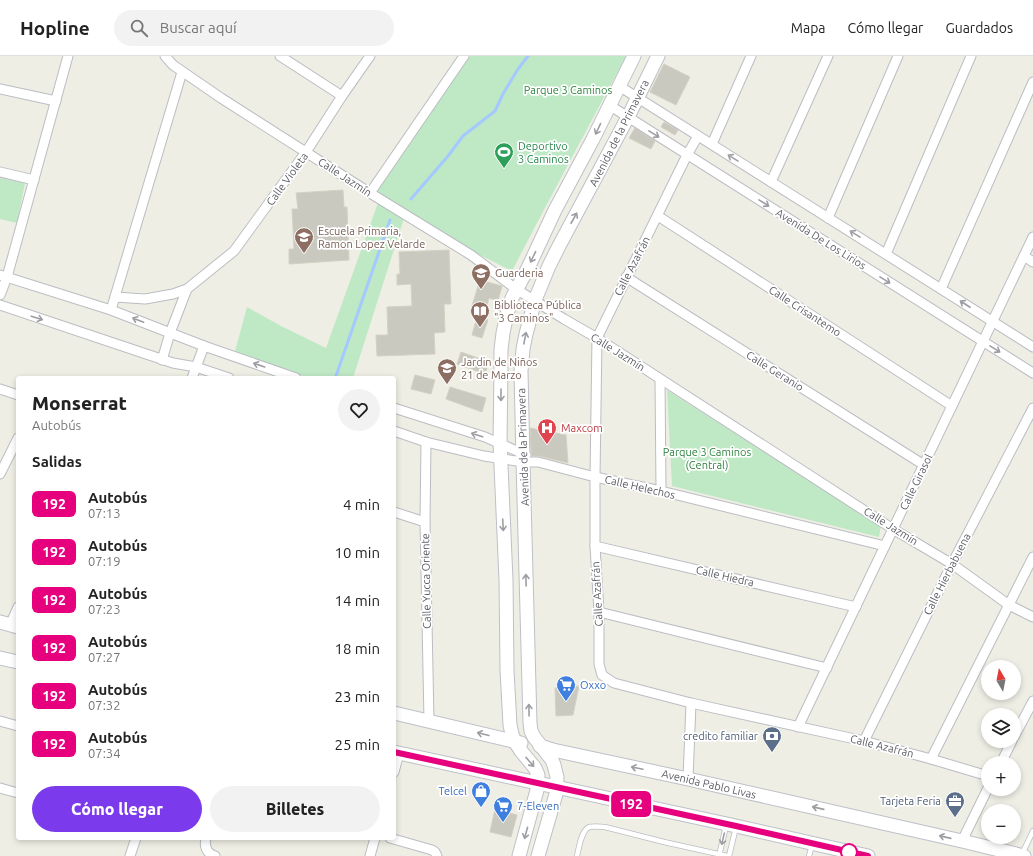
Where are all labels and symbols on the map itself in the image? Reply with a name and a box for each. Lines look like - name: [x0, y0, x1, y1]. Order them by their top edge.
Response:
- street label: Avenida de la Primavera: [587, 78, 651, 188]
- park label: Parque 3 Caminos: [524, 84, 612, 96]
- one-way arrow: [594, 122, 601, 134]
- one-way arrow: [648, 130, 660, 138]
- place label: Deportivo 3 Caminos: [518, 140, 569, 165]
- sports icon: Deportivo 3 Caminos: [493, 141, 515, 169]
- street label: Calle Violeta: [264, 150, 310, 208]
- one-way arrow: [727, 153, 739, 161]
- street label: Calle Jazmín: [316, 155, 374, 199]
- one-way arrow: [758, 199, 769, 207]
- street label: Avenida De Los Lirios: [774, 206, 868, 272]
- one-way arrow: [571, 212, 578, 224]
- place label: Escuela Primaria, Ramon Lopez Velarde: [318, 225, 425, 250]
- school or university icon: Escuela Primaria, Ramon Lopez Velarde: [293, 226, 315, 254]
- one-way arrow: [849, 230, 861, 238]
- street label: Calle Azafrán: [612, 234, 652, 298]
- one-way arrow: [529, 251, 536, 263]
- school or university icon: Guarderia: [470, 262, 492, 290]
- place label: Guarderia: [495, 267, 543, 279]
- one-way arrow: [879, 276, 890, 284]
- street label: Calle Crisantemo: [767, 283, 843, 339]
- place label: Biblioteca Pública "3 Caminos": [494, 299, 581, 324]
- library icon: Biblioteca Pública "3 Caminos": [469, 300, 491, 328]
- one-way arrow: [959, 300, 970, 308]
- one-way arrow: [30, 315, 43, 322]
- one-way arrow: [132, 316, 144, 324]
- street label: Calle Jazmín: [589, 331, 647, 373]
- one-way arrow: [522, 332, 530, 345]
- one-way arrow: [989, 346, 1001, 354]
- street label: Calle Geranio: [744, 349, 806, 393]
- place label: Jardin de Niños 21 de Marzo: [461, 356, 537, 381]
- school or university icon: Jardin de Niños 21 de Marzo: [436, 357, 458, 385]
- one-way arrow: [254, 361, 266, 369]
- one-way arrow: [497, 388, 505, 401]
- street label: Avenida de la Primavera: [515, 388, 531, 506]
- hospital icon: Maxcom: [536, 417, 558, 445]
- place label: Maxcom: [561, 422, 603, 434]
- one-way arrow: [471, 431, 484, 438]
- park label: Parque 3 Caminos (Central): [663, 446, 751, 472]
- street label: Calle Girasol: [897, 452, 935, 512]
- street label: Calle Helechos: [604, 473, 677, 501]
- street label: Calle Jazmín: [862, 505, 920, 547]
- one-way arrow: [500, 518, 507, 531]
- street label: Calle Hierbabuena: [921, 531, 973, 617]
- street label: Calle Yucca Oriente: [419, 533, 433, 629]
- street label: Calle Azafrán: [589, 561, 605, 627]
- street label: Calle Hiedra: [695, 563, 755, 589]
- one-way arrow: [522, 574, 530, 587]
- north arrow: [981, 660, 1021, 700]
- supermarket icon: Oxxo: [555, 674, 577, 702]
- place label: Oxxo: [580, 679, 606, 691]
- one-way arrow: [526, 704, 533, 717]
- bank icon: credito familiar: [761, 725, 783, 753]
- one-way arrow: [476, 730, 489, 737]
- place label: credito familiar: [683, 730, 759, 742]
- street label: Calle Azafrán: [849, 732, 915, 760]
- one-way arrow: [525, 757, 534, 767]
- one-way arrow: [631, 763, 644, 771]
- street label: Avenida Pablo Livas: [661, 767, 758, 801]
- shop icon: Telcel: [470, 780, 492, 808]
- place label: Telcel: [438, 785, 467, 797]
- office icon: Tarjeta Feria: [944, 790, 966, 818]
- line badge: 192: [608, 791, 654, 817]
- supermarket icon: 7-Eleven: [492, 795, 514, 823]
- place label: Tarjeta Feria: [880, 795, 941, 807]
- place label: 7-Eleven: [517, 800, 559, 812]
- one-way arrow: [812, 804, 825, 812]
- one-way arrow: [521, 827, 529, 840]
- one-way arrow: [718, 832, 726, 845]
- one-way arrow: [939, 833, 952, 841]
- unlabelled marker: [840, 843, 858, 856]

